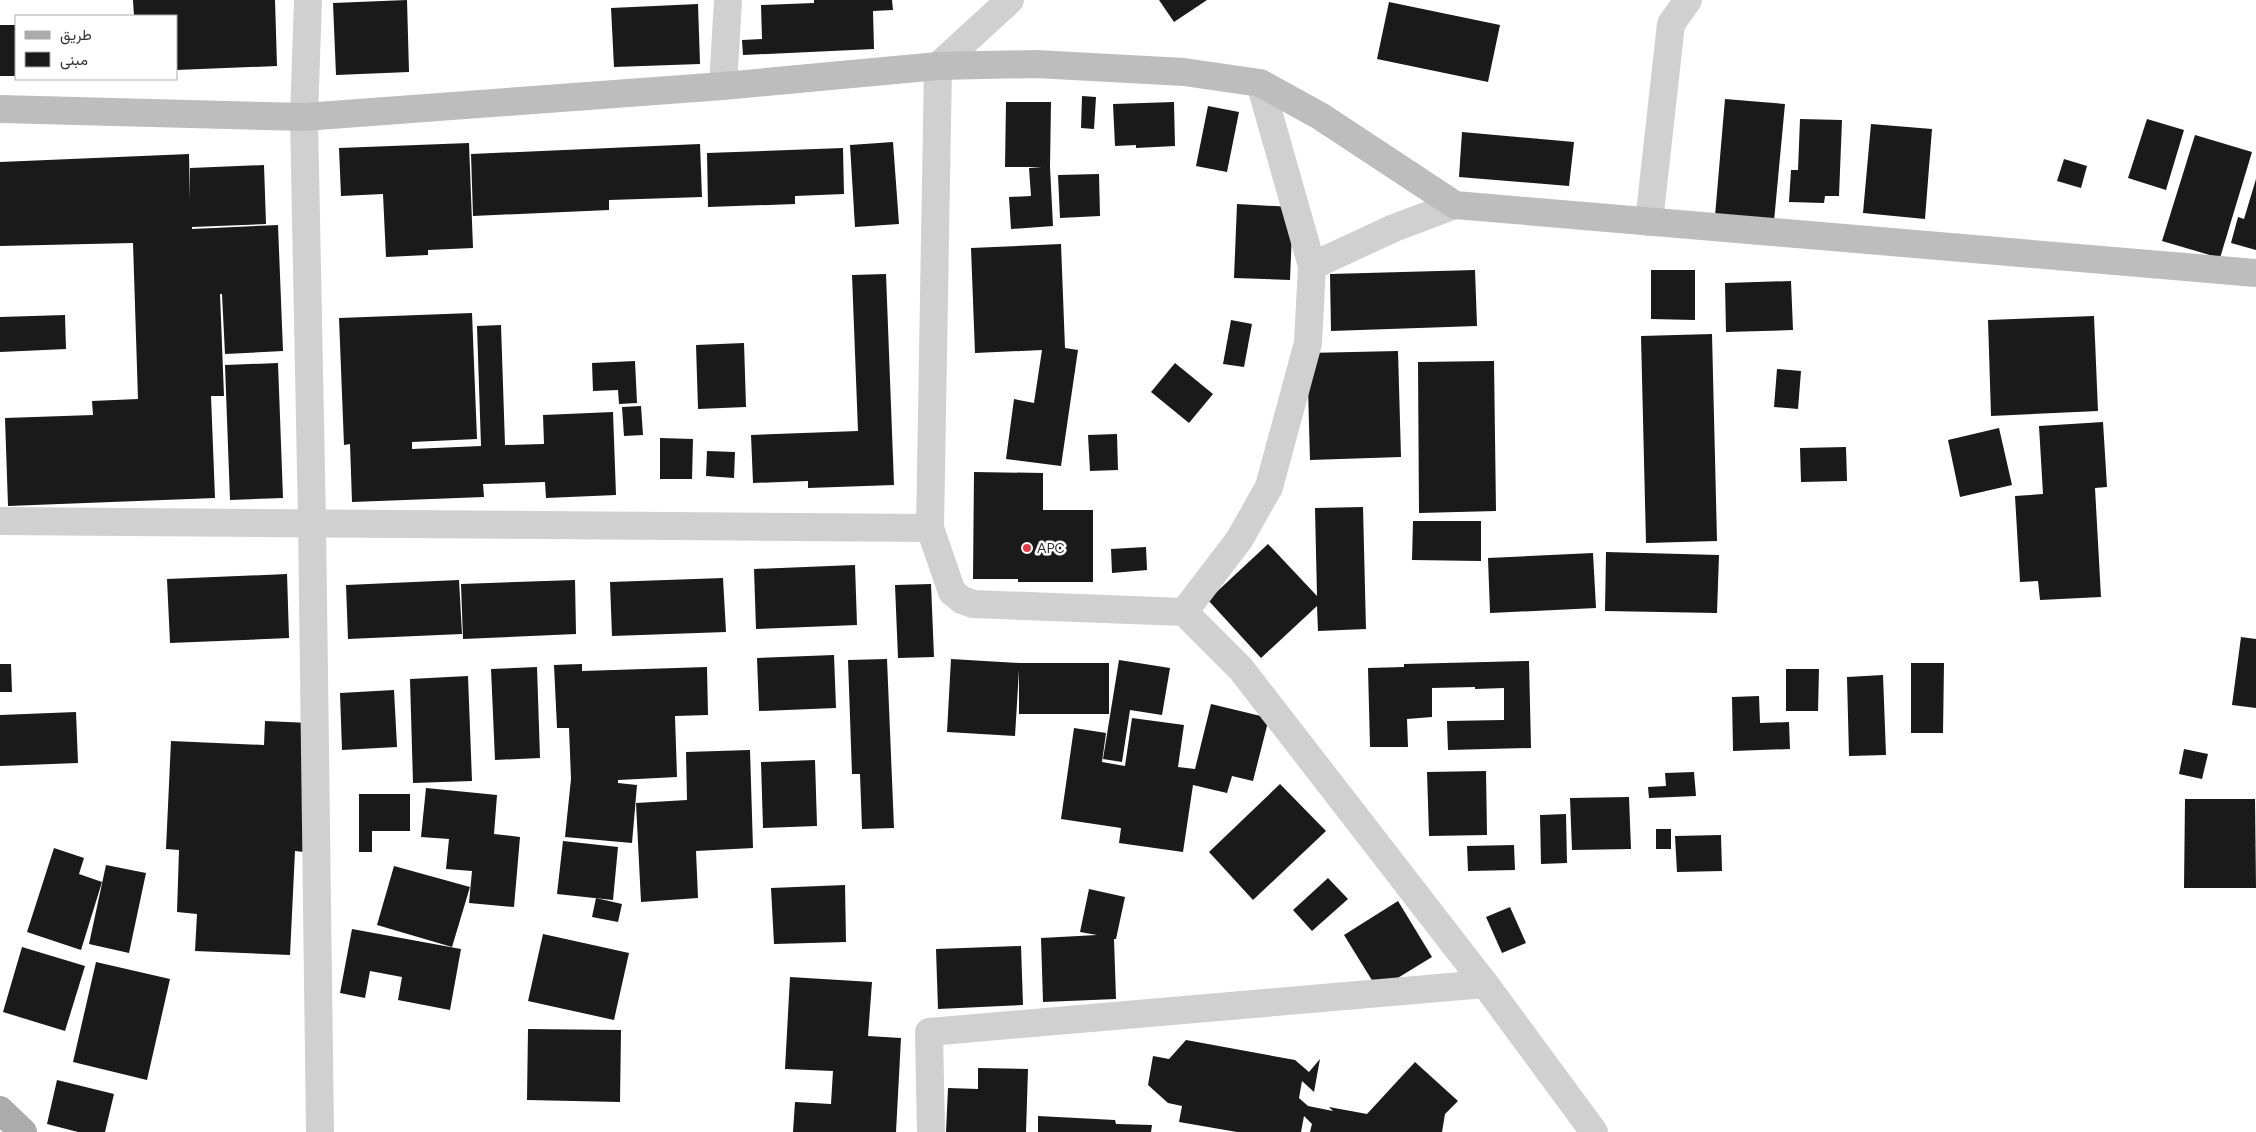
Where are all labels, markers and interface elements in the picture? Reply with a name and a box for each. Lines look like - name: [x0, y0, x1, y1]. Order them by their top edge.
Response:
- legend: [15, 15, 178, 80]
- text: طريق: [60, 26, 92, 45]
- text: مبنى: [60, 51, 88, 70]
- place label: APC: [1037, 540, 1065, 557]
- marker: APC: [1021, 542, 1033, 554]

